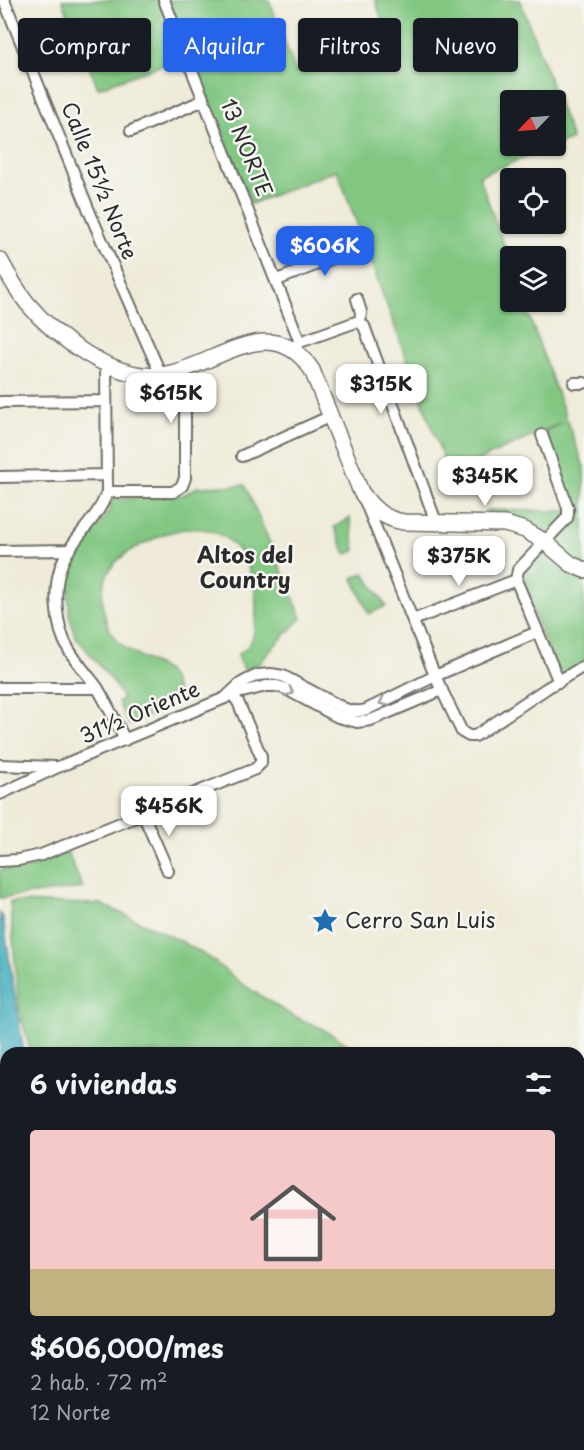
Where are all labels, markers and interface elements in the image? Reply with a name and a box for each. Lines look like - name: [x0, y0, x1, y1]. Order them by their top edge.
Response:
- chip: Comprar: [18, 18, 151, 72]
- chip: Alquilar: [163, 18, 286, 72]
- chip: Filtros: [298, 18, 401, 72]
- chip: Nuevo: [413, 18, 518, 72]
- north arrow: [500, 90, 566, 156]
- map controls: [500, 90, 566, 312]
- street label: 13 NORTE: [214, 93, 282, 201]
- street label: Calle 15½ Norte: [55, 96, 147, 264]
- button: locate: [500, 168, 566, 234]
- pin: $606K: [283, 226, 367, 277]
- text: $606K: [290, 230, 360, 260]
- button: layers: [500, 246, 566, 312]
- pin: $315K: [339, 364, 423, 415]
- text: $315K: [350, 368, 412, 398]
- pin: $615K: [129, 373, 213, 424]
- text: $615K: [139, 377, 203, 407]
- pin: $345K: [443, 456, 527, 507]
- text: $345K: [452, 460, 518, 490]
- pin: $375K: [417, 536, 501, 587]
- district label: Altos del Country: [197, 537, 293, 595]
- text: $375K: [427, 540, 491, 570]
- street label: 31½ Oriente: [74, 672, 204, 751]
- one-way arrow: [283, 684, 294, 696]
- one-way arrow: [378, 694, 389, 706]
- pin: $456K: [127, 786, 211, 837]
- text: $456K: [135, 790, 203, 820]
- place label: Cerro San Luis: [345, 903, 495, 935]
- place icon: Cerro San Luis: [310, 906, 340, 936]
- text: 6 viviendas: [30, 1064, 177, 1103]
- icon: filters: [522, 1067, 555, 1100]
- icon: home: [239, 1169, 347, 1277]
- text: $606,000/mes: [30, 1328, 224, 1367]
- text: 2 hab. · 72 m²: [30, 1367, 168, 1397]
- text: 12 Norte: [30, 1397, 111, 1427]

